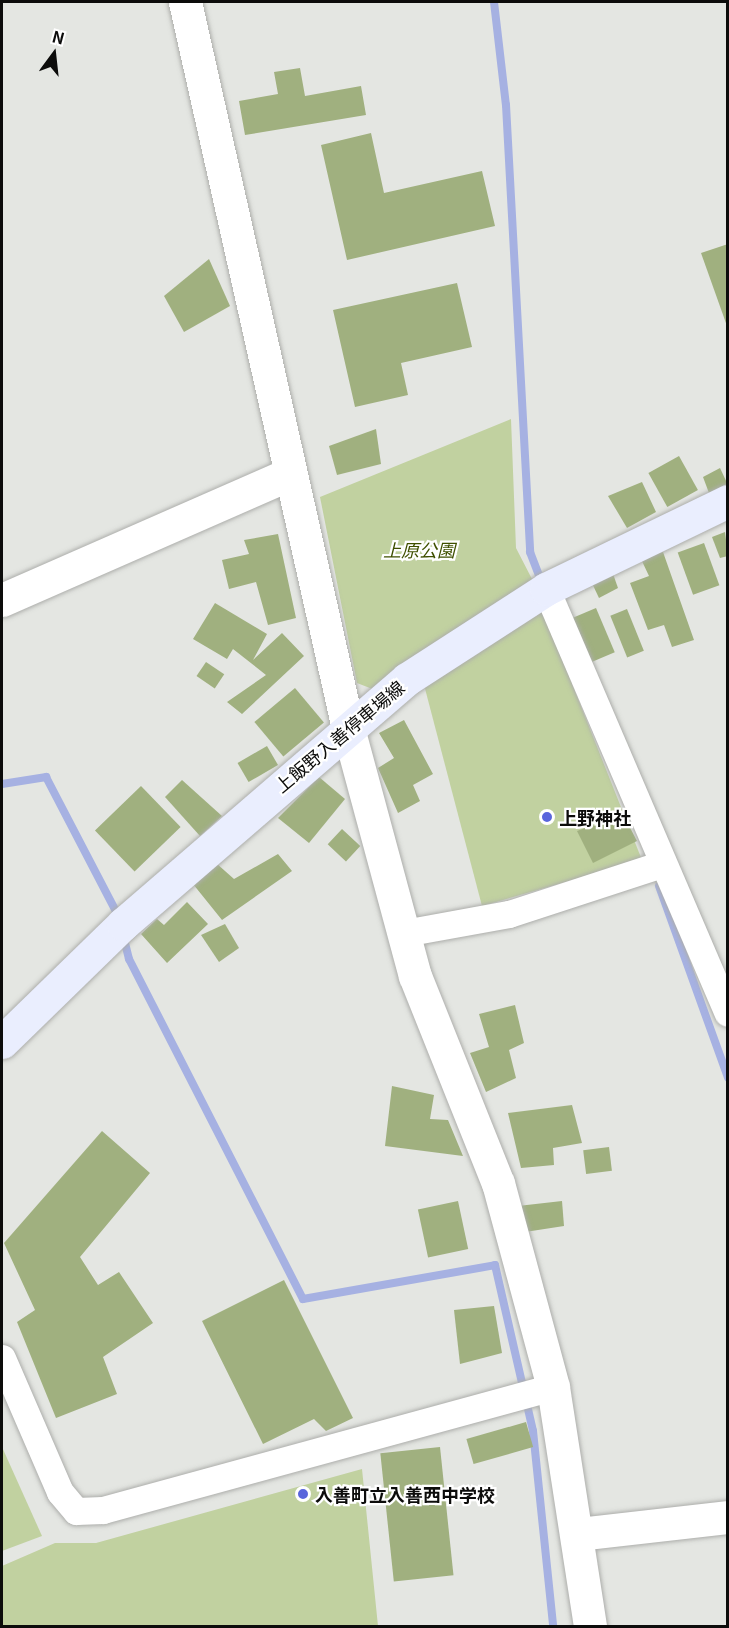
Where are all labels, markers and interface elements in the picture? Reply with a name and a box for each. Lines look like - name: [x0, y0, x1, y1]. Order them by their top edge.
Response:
- text: N: [50, 23, 68, 50]
- north arrow: [24, 24, 84, 84]
- park label: 上原公園: [383, 538, 455, 560]
- street label: 上飯野入善停車場線: [270, 676, 408, 796]
- place label: 上野神社: [559, 806, 631, 828]
- marker: 上野神社: [540, 810, 554, 824]
- place label: 入善町立入善西中学校: [315, 1483, 495, 1505]
- marker: 入善町立入善西中学校: [296, 1487, 310, 1501]

